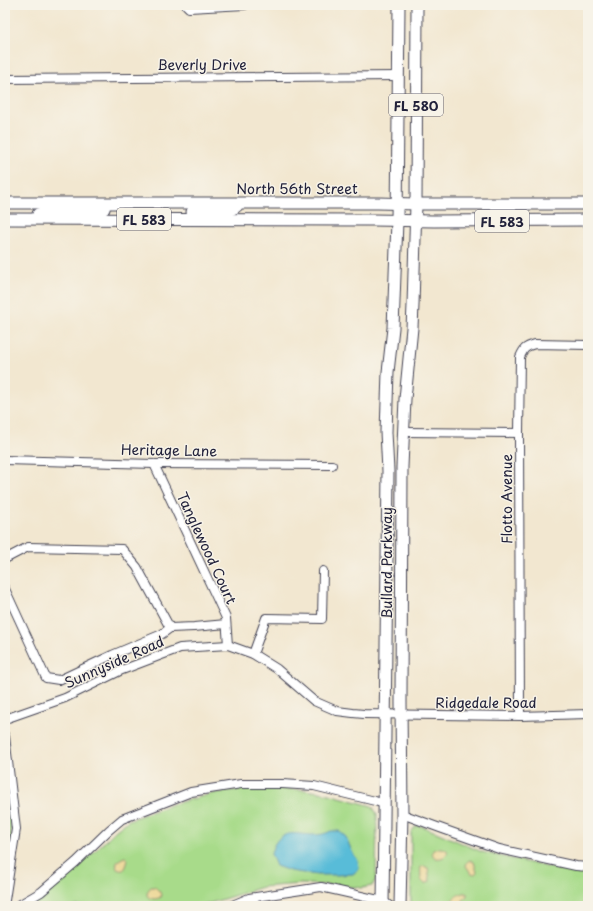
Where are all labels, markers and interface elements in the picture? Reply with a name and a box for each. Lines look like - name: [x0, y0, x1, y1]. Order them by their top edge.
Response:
- street label: Beverly Drive: [157, 54, 247, 75]
- road number: FL 580: [389, 94, 443, 116]
- street label: North 56th Street: [236, 178, 358, 199]
- road number: FL 583: [117, 208, 171, 230]
- road number: FL 583: [475, 210, 529, 232]
- street label: Heritage Lane: [121, 439, 218, 461]
- street label: Flotto Avenue: [496, 454, 517, 544]
- street label: Tanglewood Court: [172, 489, 242, 608]
- street label: Bullard Parkway: [376, 507, 397, 619]
- street label: Sunnyside Road: [61, 631, 167, 693]
- street label: Ridgedale Road: [435, 692, 537, 713]

